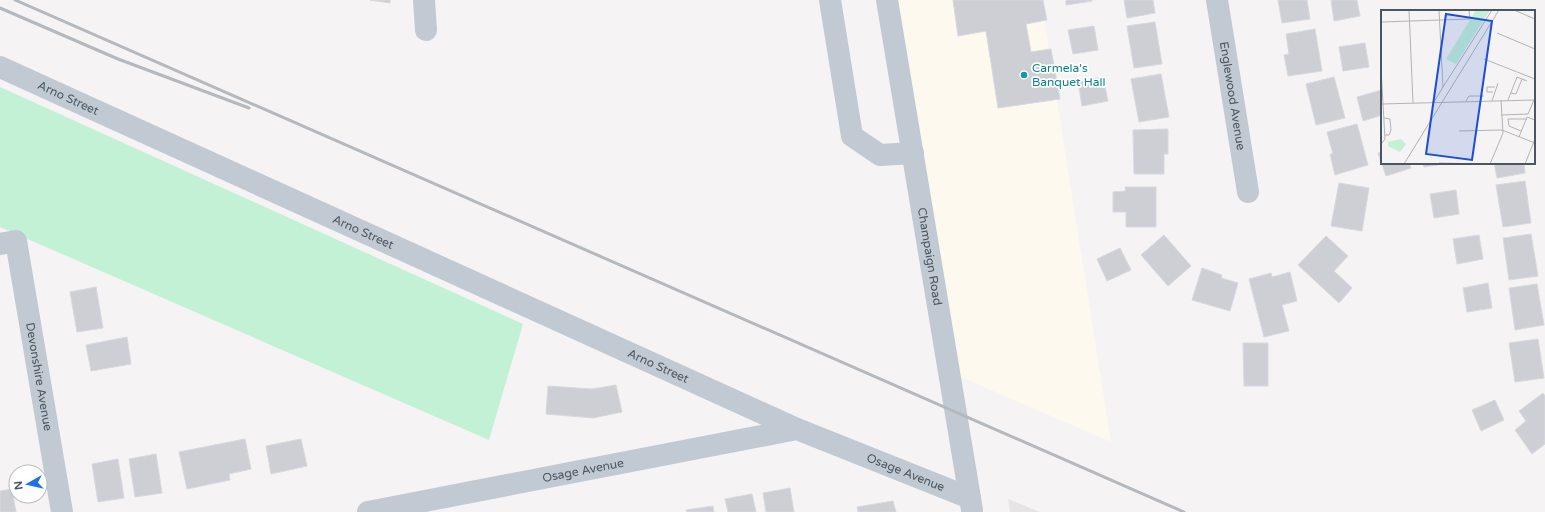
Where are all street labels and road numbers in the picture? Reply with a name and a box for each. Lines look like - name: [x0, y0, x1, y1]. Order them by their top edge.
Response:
- street label: Englewood Avenue: [1217, 40, 1248, 151]
- street label: Arno Street: [36, 78, 101, 118]
- street label: Champaign Road: [915, 207, 945, 306]
- street label: Arno Street: [331, 212, 396, 252]
- street label: Devonshire Avenue: [23, 321, 55, 432]
- street label: Arno Street: [626, 346, 691, 386]
- street label: Osage Avenue: [865, 451, 947, 494]
- street label: Osage Avenue: [541, 456, 625, 485]

